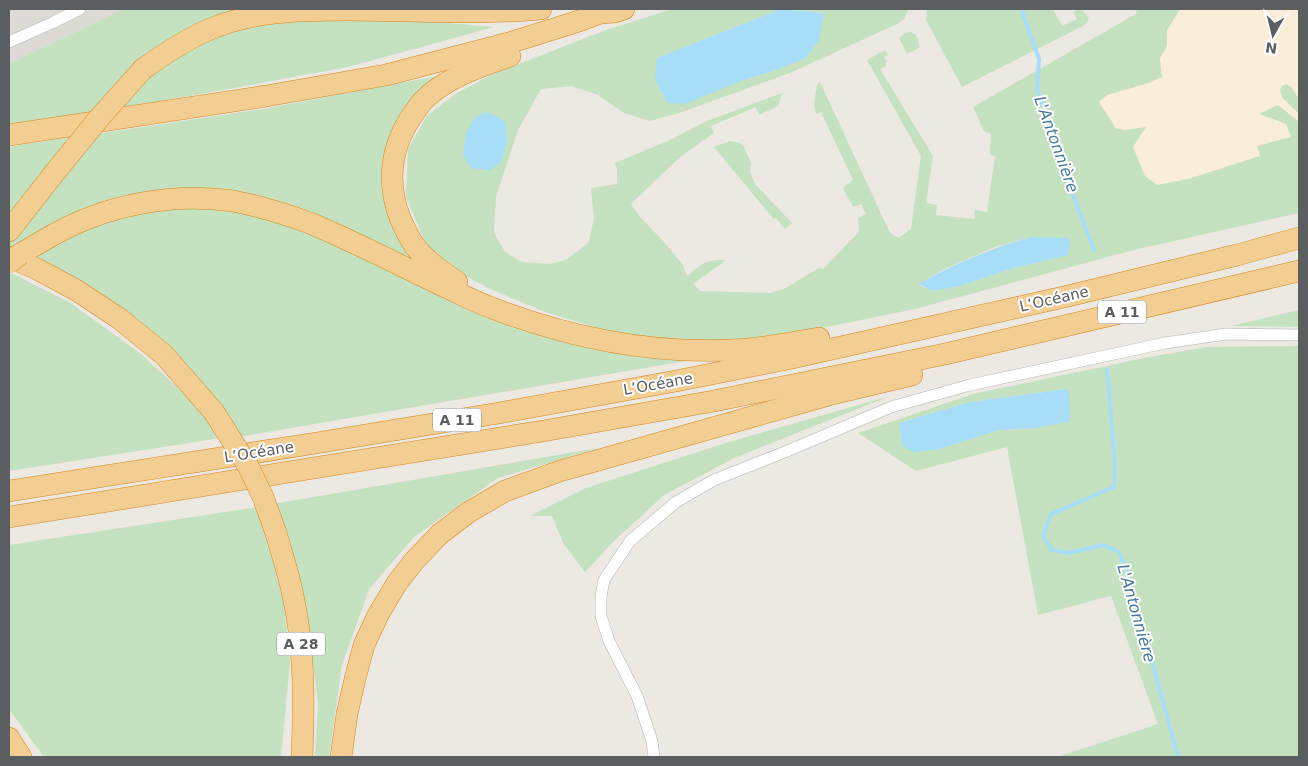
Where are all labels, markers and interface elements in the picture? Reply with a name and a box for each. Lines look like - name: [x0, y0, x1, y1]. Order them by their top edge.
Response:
- north arrow: [1248, 10, 1298, 60]
- text: N: [1264, 39, 1278, 57]
- water label: L'Antonnière: [1030, 93, 1083, 195]
- street label: L’Océane: [1018, 282, 1090, 316]
- road number: A 11: [1098, 300, 1146, 324]
- street label: L’Océane: [622, 369, 694, 399]
- road number: A 11: [433, 408, 481, 432]
- street label: L’Océane: [223, 438, 295, 466]
- water label: L'Antonnière: [1113, 562, 1160, 665]
- road number: A 28: [277, 633, 325, 656]

